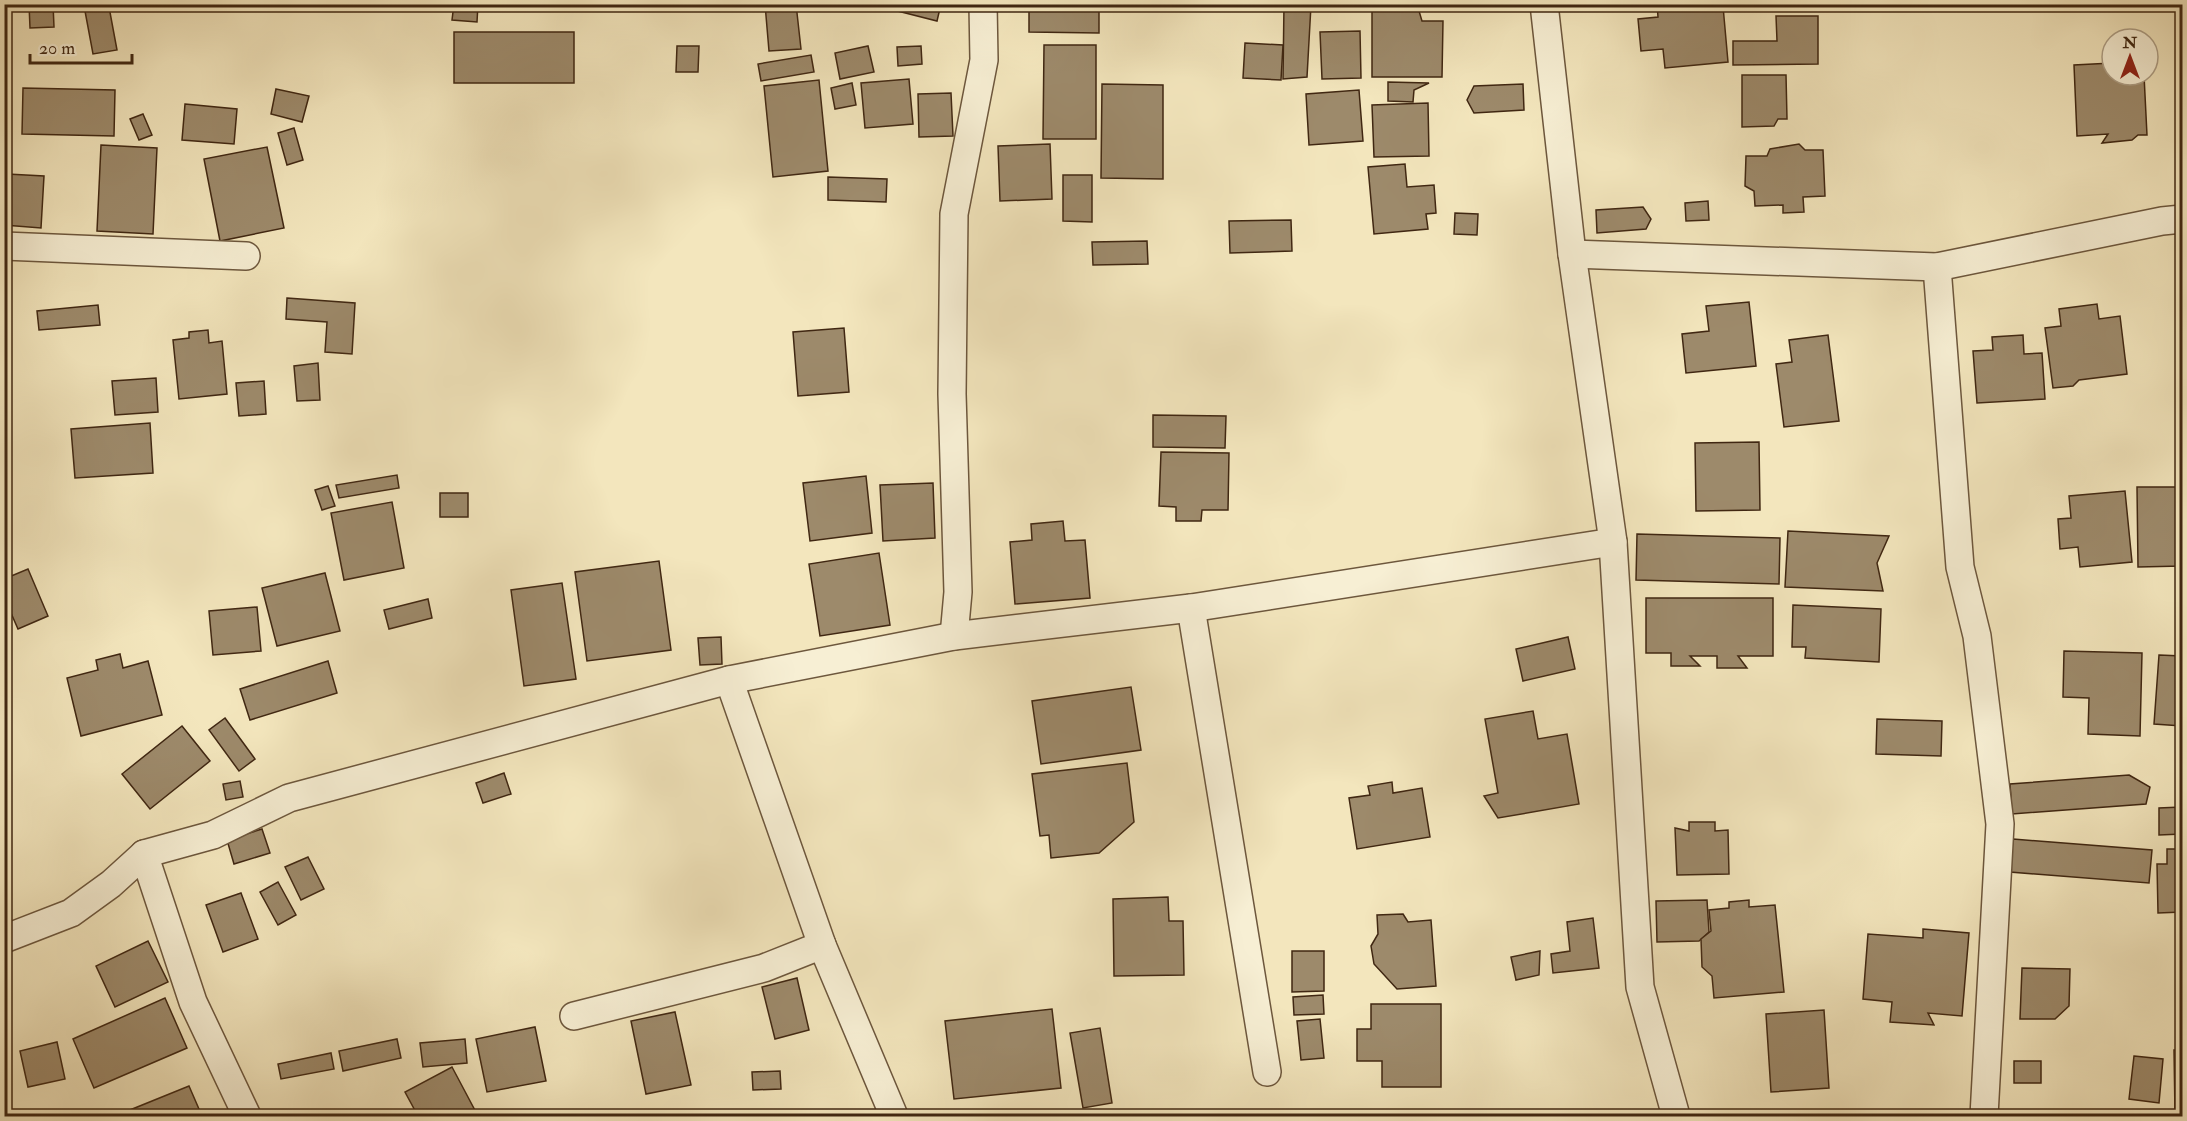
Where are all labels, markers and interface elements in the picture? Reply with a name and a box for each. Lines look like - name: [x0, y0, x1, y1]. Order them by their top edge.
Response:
- scale bar: [30, 27, 132, 65]
- north arrow: [2100, 27, 2160, 87]
- text: N: [2122, 33, 2138, 53]
- text: 20 m: [39, 37, 75, 60]

